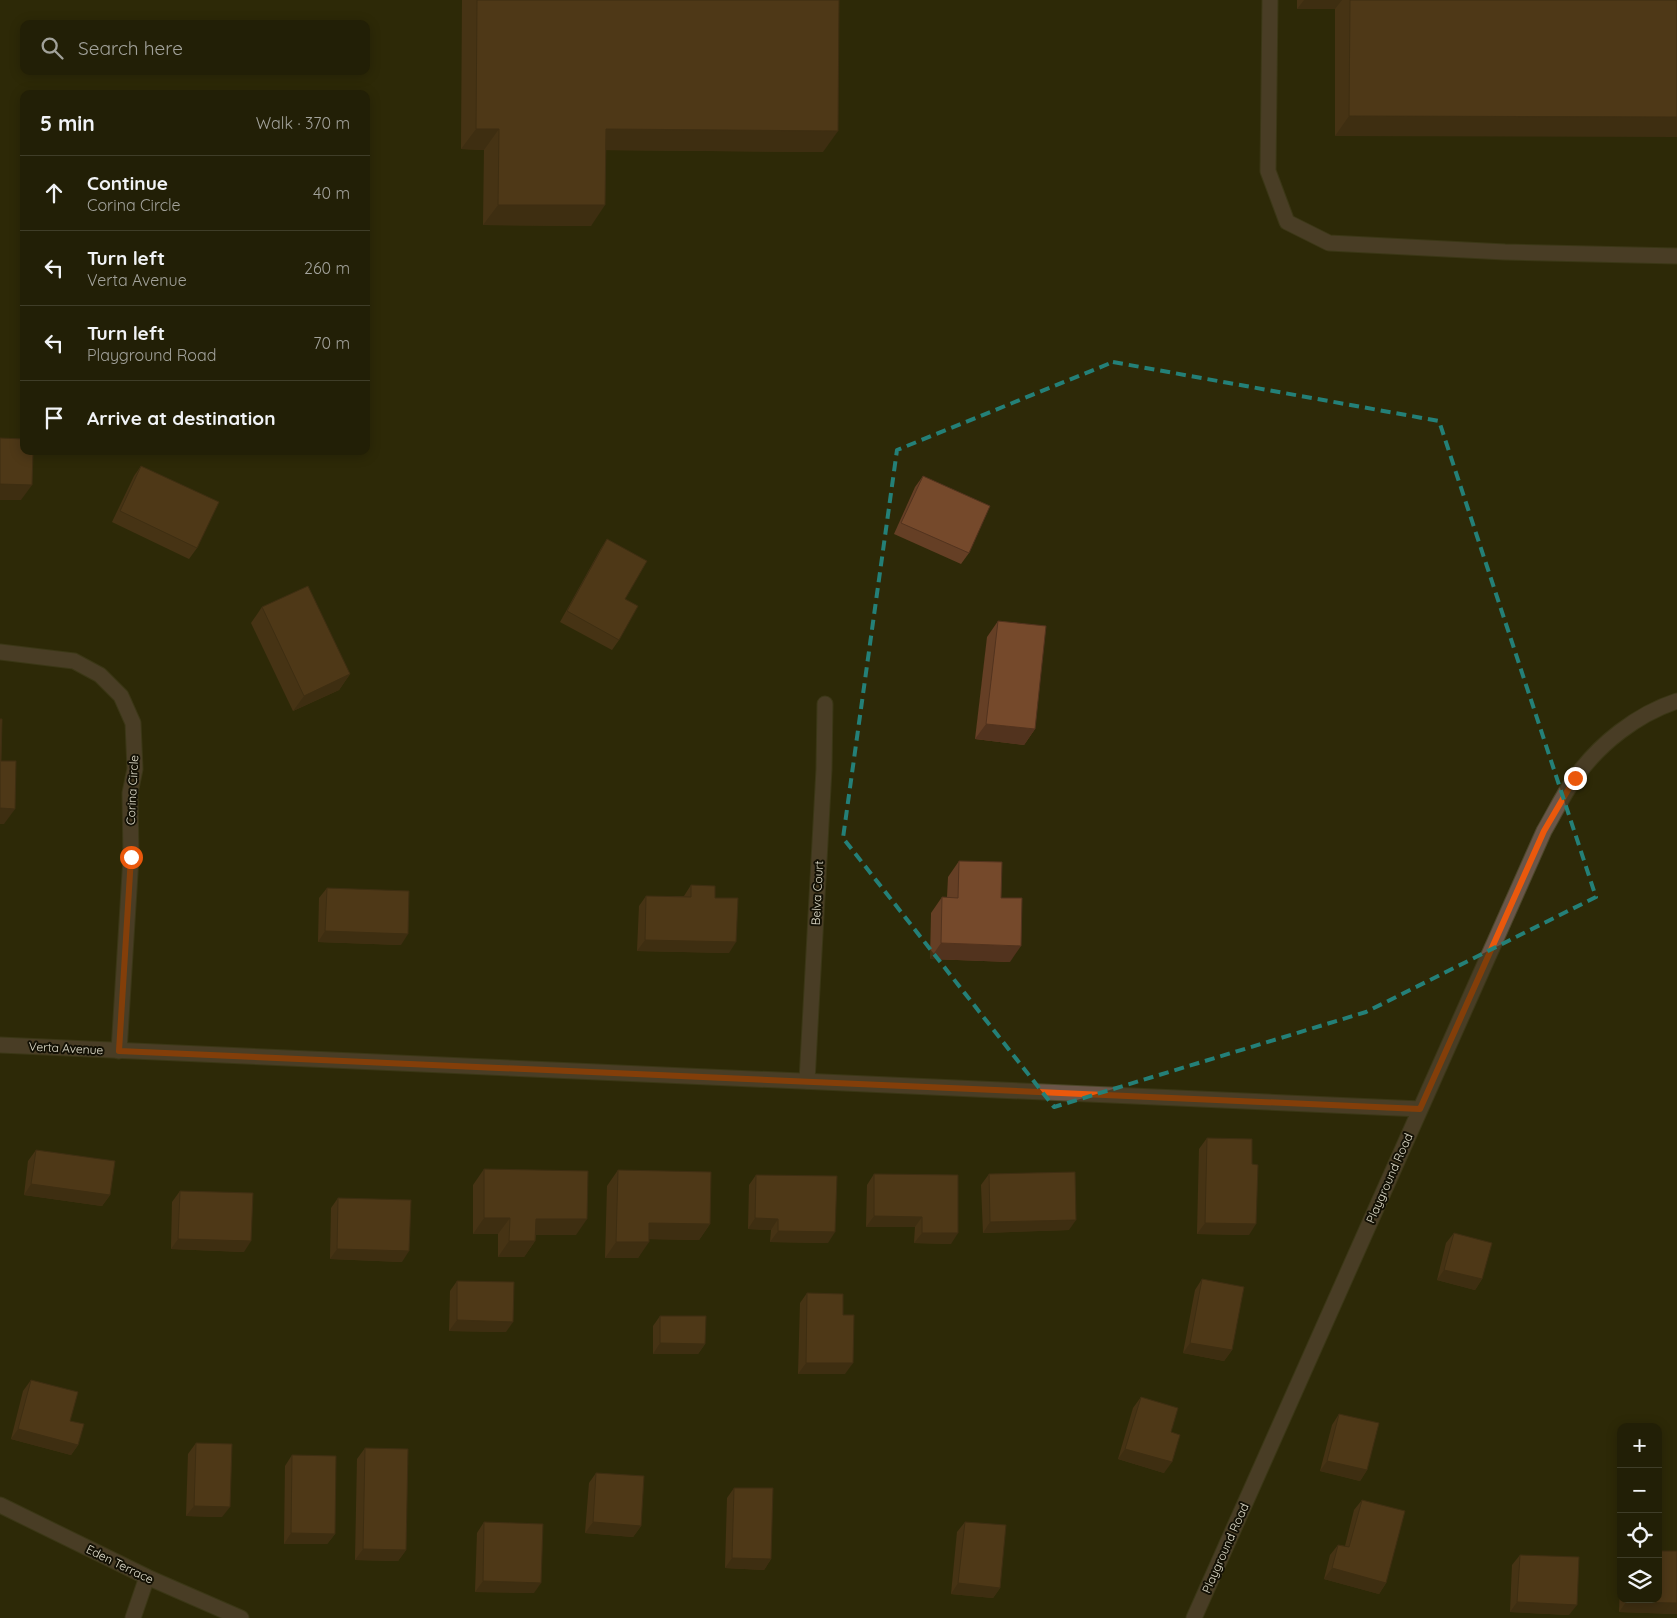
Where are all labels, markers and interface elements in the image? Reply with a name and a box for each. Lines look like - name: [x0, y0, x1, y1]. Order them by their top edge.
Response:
- search box: [20, 20, 370, 75]
- icon: search: [38, 34, 66, 62]
- text: Search here: [78, 36, 183, 60]
- text: 5 min: [40, 110, 95, 136]
- text: Walk · 370 m: [256, 113, 350, 133]
- text: Continue: [87, 171, 168, 195]
- icon: ahead: [40, 179, 68, 207]
- text: 40 m: [313, 183, 350, 203]
- text: Corina Circle: [87, 195, 181, 215]
- text: Turn left: [87, 246, 165, 270]
- icon: left: [40, 254, 68, 282]
- text: 260 m: [304, 258, 350, 278]
- text: Verta Avenue: [87, 270, 187, 290]
- text: Turn left: [87, 321, 165, 345]
- icon: left: [40, 329, 68, 357]
- text: 70 m: [313, 333, 350, 353]
- text: Playground Road: [87, 345, 216, 365]
- icon: arrive: [40, 404, 68, 432]
- text: Arrive at destination: [87, 406, 276, 430]
- street label: Corina Circle: [123, 754, 141, 825]
- route end: [1564, 767, 1587, 790]
- route start: [120, 846, 143, 869]
- street label: Belva Court: [808, 860, 826, 926]
- street label: Verta Avenue: [28, 1039, 104, 1057]
- street label: Playground Road: [1362, 1131, 1416, 1225]
- map controls: [1617, 1423, 1662, 1603]
- button: +: [1617, 1423, 1662, 1468]
- button: −: [1617, 1468, 1662, 1513]
- street label: Playground Road: [1198, 1501, 1252, 1595]
- button: locate: [1617, 1513, 1662, 1558]
- street label: Eden Terrace: [84, 1541, 156, 1587]
- button: layers: [1617, 1558, 1662, 1603]

